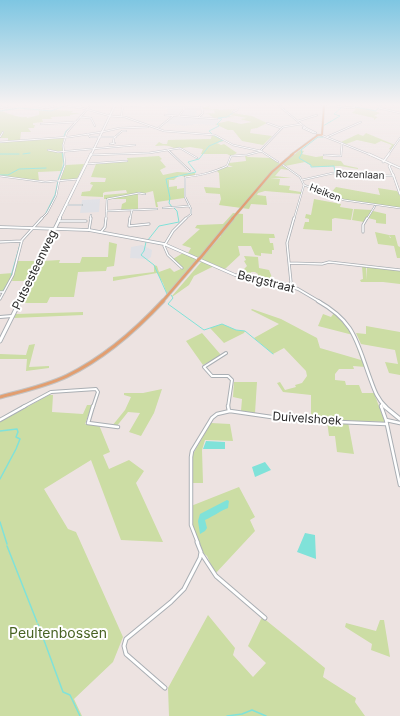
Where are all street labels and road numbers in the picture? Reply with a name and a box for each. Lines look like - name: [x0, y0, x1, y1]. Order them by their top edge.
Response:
- street label: Rozenlaan: [335, 168, 385, 182]
- street label: Heiken: [308, 182, 342, 204]
- street label: Putsesteenweg: [9, 228, 61, 312]
- street label: Bergstraat: [236, 268, 296, 296]
- street label: Duivelshoek: [272, 409, 342, 429]

